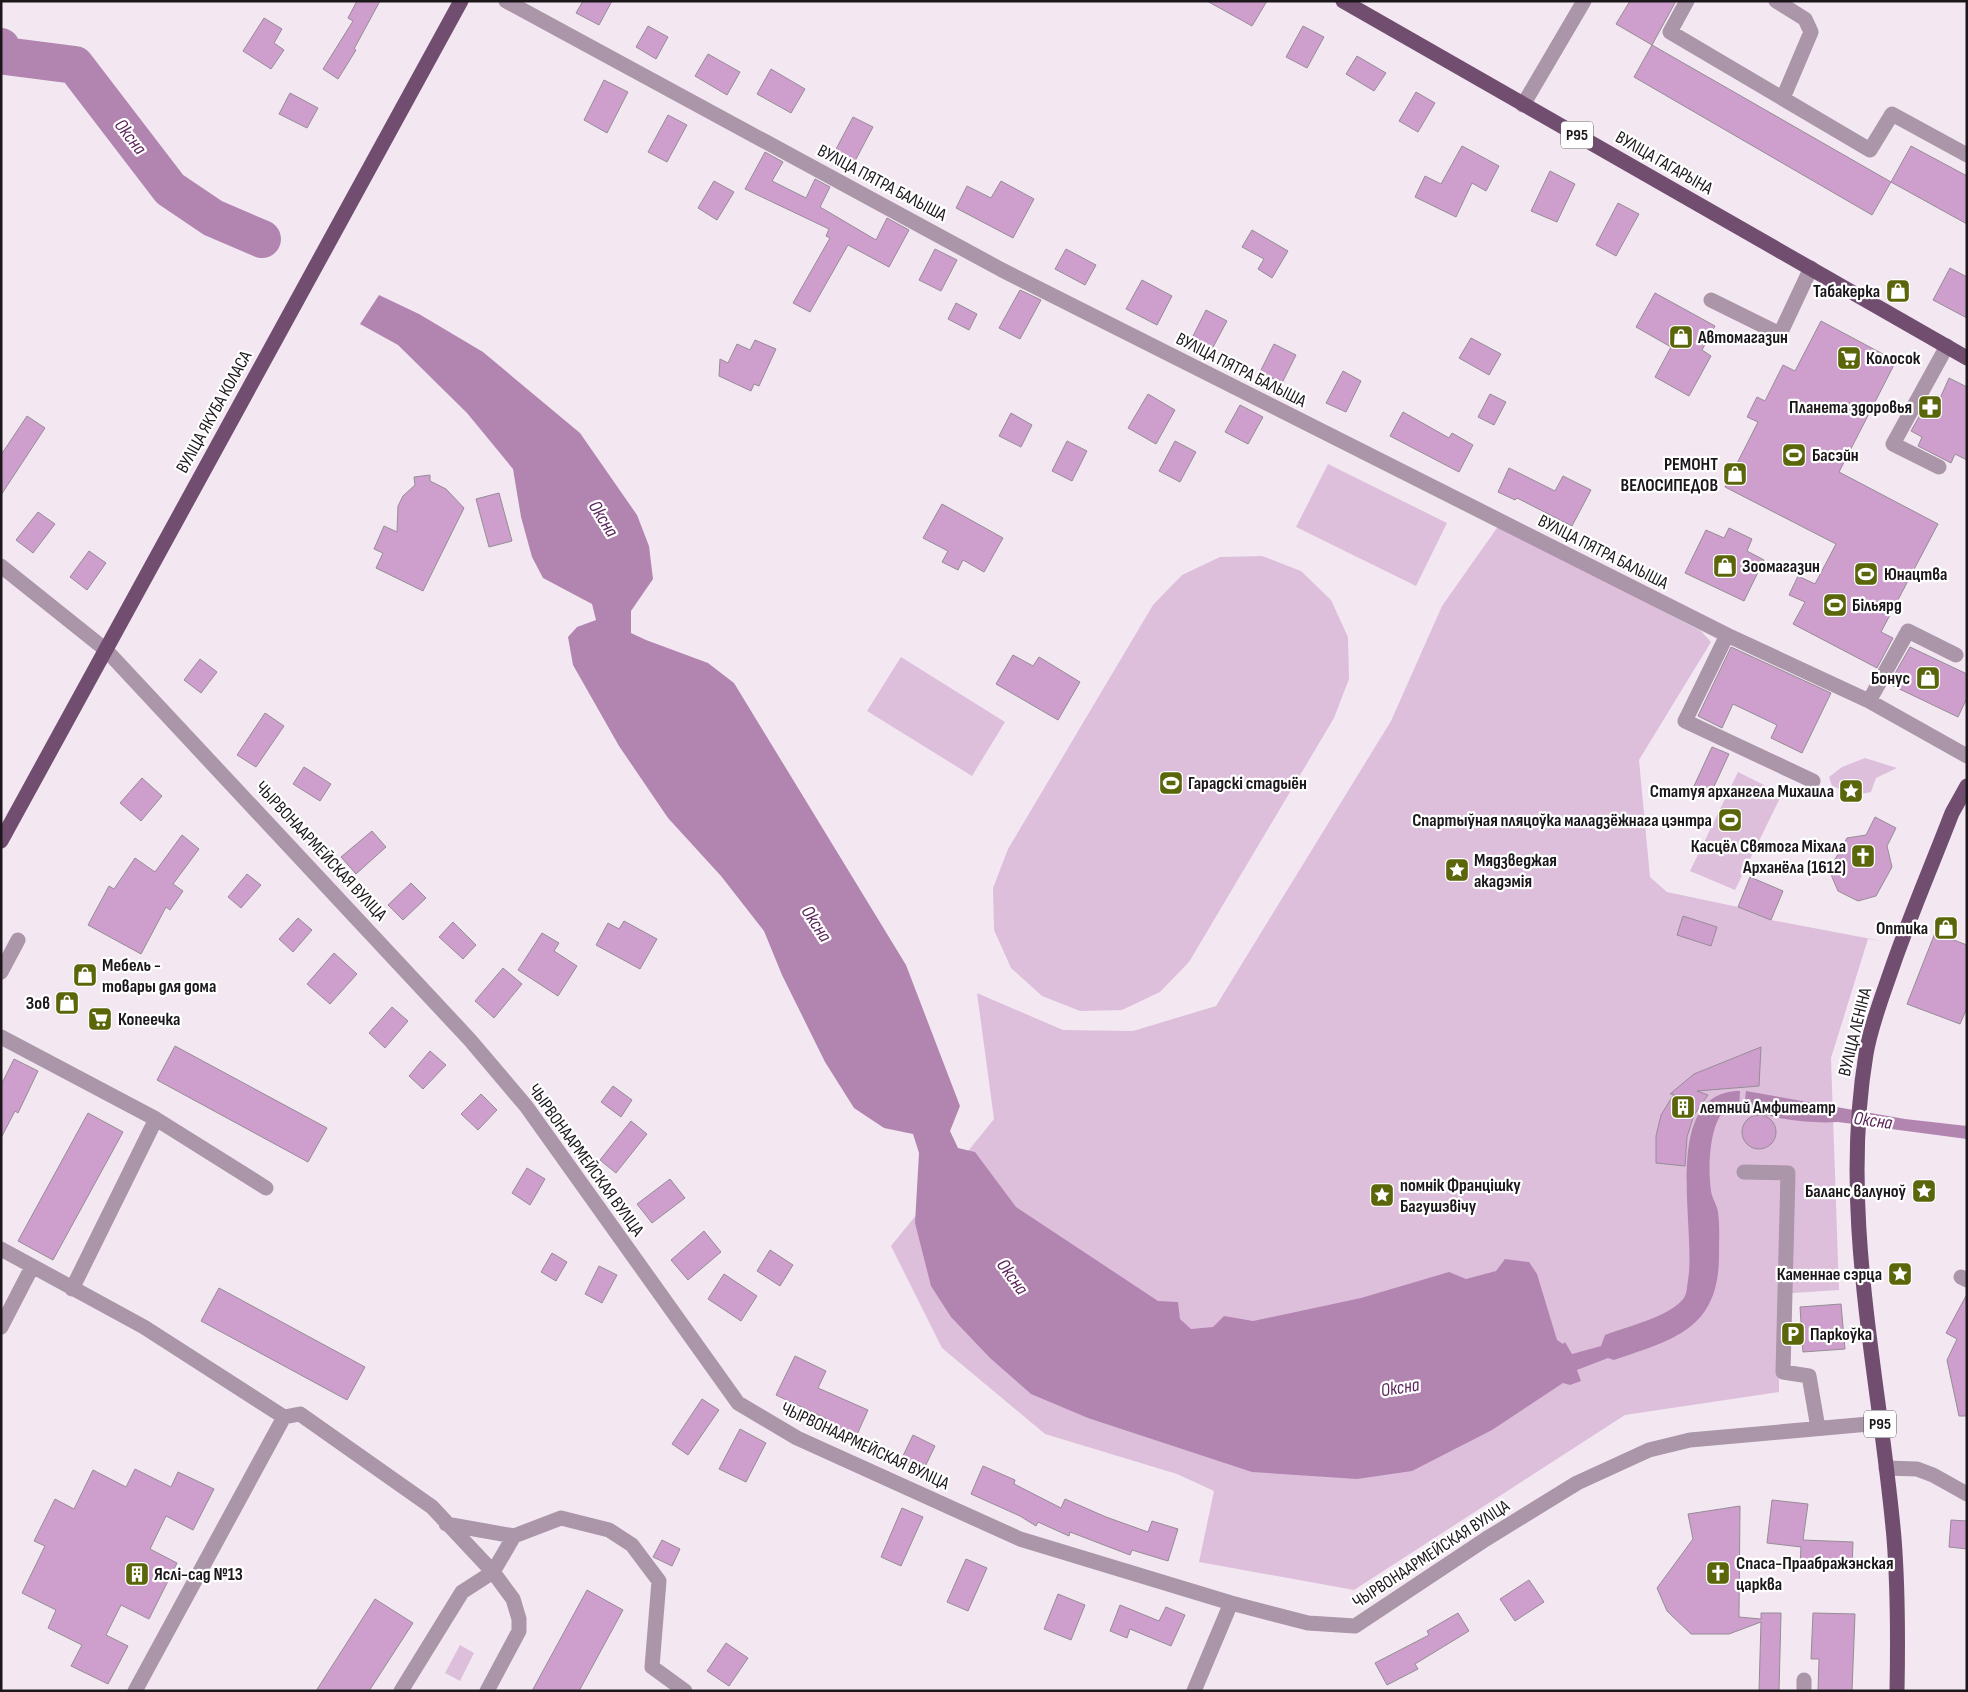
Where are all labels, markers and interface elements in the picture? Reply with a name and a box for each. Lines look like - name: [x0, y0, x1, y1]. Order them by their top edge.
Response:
- water label: Оксна: [109, 115, 151, 160]
- road number: Р95: [1561, 122, 1593, 148]
- street label: ВУЛІЦА ГАГАРЫНА: [1612, 127, 1717, 199]
- street label: ВУЛІЦА ПЯТРА БАЛЫША: [814, 140, 950, 226]
- shop icon: Табакерка: [1885, 278, 1911, 304]
- place label: Табакерка: [1813, 281, 1880, 302]
- shop icon: Автомагазин: [1668, 324, 1694, 350]
- place label: Автомагазин: [1697, 327, 1788, 348]
- street label: ВУЛІЦА ПЯТРА БАЛЫША: [1172, 328, 1310, 412]
- supermarket icon: Колосок: [1836, 345, 1862, 371]
- street label: ВУЛІЦА ЯКУБА КОЛАСА: [172, 347, 256, 477]
- place label: Колосок: [1866, 348, 1921, 369]
- pharmacy icon: Планета здоровья: [1917, 394, 1943, 420]
- place label: Планета здоровья: [1789, 397, 1912, 418]
- sports icon: Басэйн: [1781, 442, 1807, 468]
- place label: Басэйн: [1812, 445, 1859, 466]
- place label: РЕМОНТ ВЕЛОСИПЕДОВ: [1621, 454, 1718, 496]
- shop icon: РЕМОНТ ВЕЛОСИПЕДОВ: [1722, 461, 1748, 487]
- water label: Оксна: [583, 496, 623, 542]
- street label: ВУЛІЦА ПЯТРА БАЛЫША: [1534, 510, 1672, 594]
- shop icon: Зоомагазин: [1712, 553, 1738, 579]
- place label: Зоомагазин: [1742, 556, 1820, 577]
- sports icon: Юнацтва: [1853, 561, 1879, 587]
- place label: Юнацтва: [1884, 564, 1947, 585]
- sports icon: Більярд: [1822, 592, 1848, 618]
- place label: Більярд: [1852, 595, 1902, 616]
- shop icon: Бонус: [1915, 665, 1941, 691]
- place label: Бонус: [1871, 668, 1910, 689]
- sports icon: Гарадскі стадыён: [1158, 770, 1184, 796]
- place label: Гарадскі стадыён: [1188, 773, 1307, 794]
- street label: ЧЫРВОНААРМЕЙСКАЯ ВУЛІЦА: [251, 777, 391, 925]
- place icon: Статуя архангела Михаила: [1838, 778, 1864, 804]
- place label: Статуя архангела Михаила: [1650, 781, 1834, 802]
- sports icon: Спартыўная пляцоўка маладзёжнага цэнтра: [1717, 807, 1743, 833]
- place label: Спартыўная пляцоўка маладзёжнага цэнтра: [1412, 810, 1712, 831]
- place label: Касцёл Святога Міхала Арханёла (1612): [1691, 836, 1846, 878]
- church icon: Касцёл Святога Міхала Арханёла (1612): [1850, 843, 1876, 869]
- place label: Мядзведжая акадэмія: [1474, 850, 1557, 892]
- place icon: Мядзведжая акадэмія: [1444, 857, 1470, 883]
- water label: Оксна: [796, 901, 836, 947]
- shop icon: Оптика: [1933, 915, 1959, 941]
- place label: Оптика: [1876, 918, 1928, 939]
- place label: Мебель - товары для дома: [102, 955, 216, 997]
- shop icon: Мебель - товары для дома: [72, 962, 98, 988]
- street label: ВУЛІЦА ЛЕНІНА: [1834, 985, 1876, 1078]
- shop icon: Зов: [54, 990, 80, 1016]
- place label: Зов: [26, 993, 50, 1014]
- supermarket icon: Копеечка: [87, 1006, 113, 1032]
- place label: Копеечка: [118, 1009, 180, 1030]
- street label: ЧЫРВОНААРМЕЙСКАЯ ВУЛІЦА: [524, 1080, 648, 1240]
- building icon: летний Амфитеатр: [1670, 1094, 1696, 1120]
- place label: летний Амфитеатр: [1700, 1097, 1836, 1118]
- water label: Оксна: [1852, 1107, 1894, 1135]
- place label: помнік Францішку Багушэвічу: [1400, 1175, 1521, 1217]
- place icon: Баланс валуноў: [1911, 1178, 1937, 1204]
- place label: Баланс валуноў: [1805, 1181, 1907, 1202]
- place icon: помнік Францішку Багушэвічу: [1369, 1182, 1395, 1208]
- water label: Оксна: [991, 1255, 1033, 1300]
- place icon: Каменнае сэрца: [1887, 1261, 1913, 1287]
- place label: Каменнае сэрца: [1777, 1264, 1882, 1285]
- parking icon: Паркоўка: [1780, 1321, 1806, 1347]
- place label: Паркоўка: [1810, 1324, 1872, 1345]
- water label: Оксна: [1379, 1374, 1421, 1402]
- street label: ЧЫРВОНААРМЕЙСКАЯ ВУЛІЦА: [778, 1398, 953, 1494]
- road number: Р95: [1864, 1410, 1896, 1438]
- street label: ЧЫРВОНААРМЕЙСКАЯ ВУЛІЦА: [1349, 1495, 1514, 1613]
- place label: Спаса-Праабражэнская царква: [1736, 1553, 1894, 1595]
- church icon: Спаса-Праабражэнская царква: [1705, 1560, 1731, 1586]
- building icon: Яслі-сад №13: [124, 1561, 150, 1587]
- place label: Яслі-сад №13: [154, 1564, 243, 1585]

